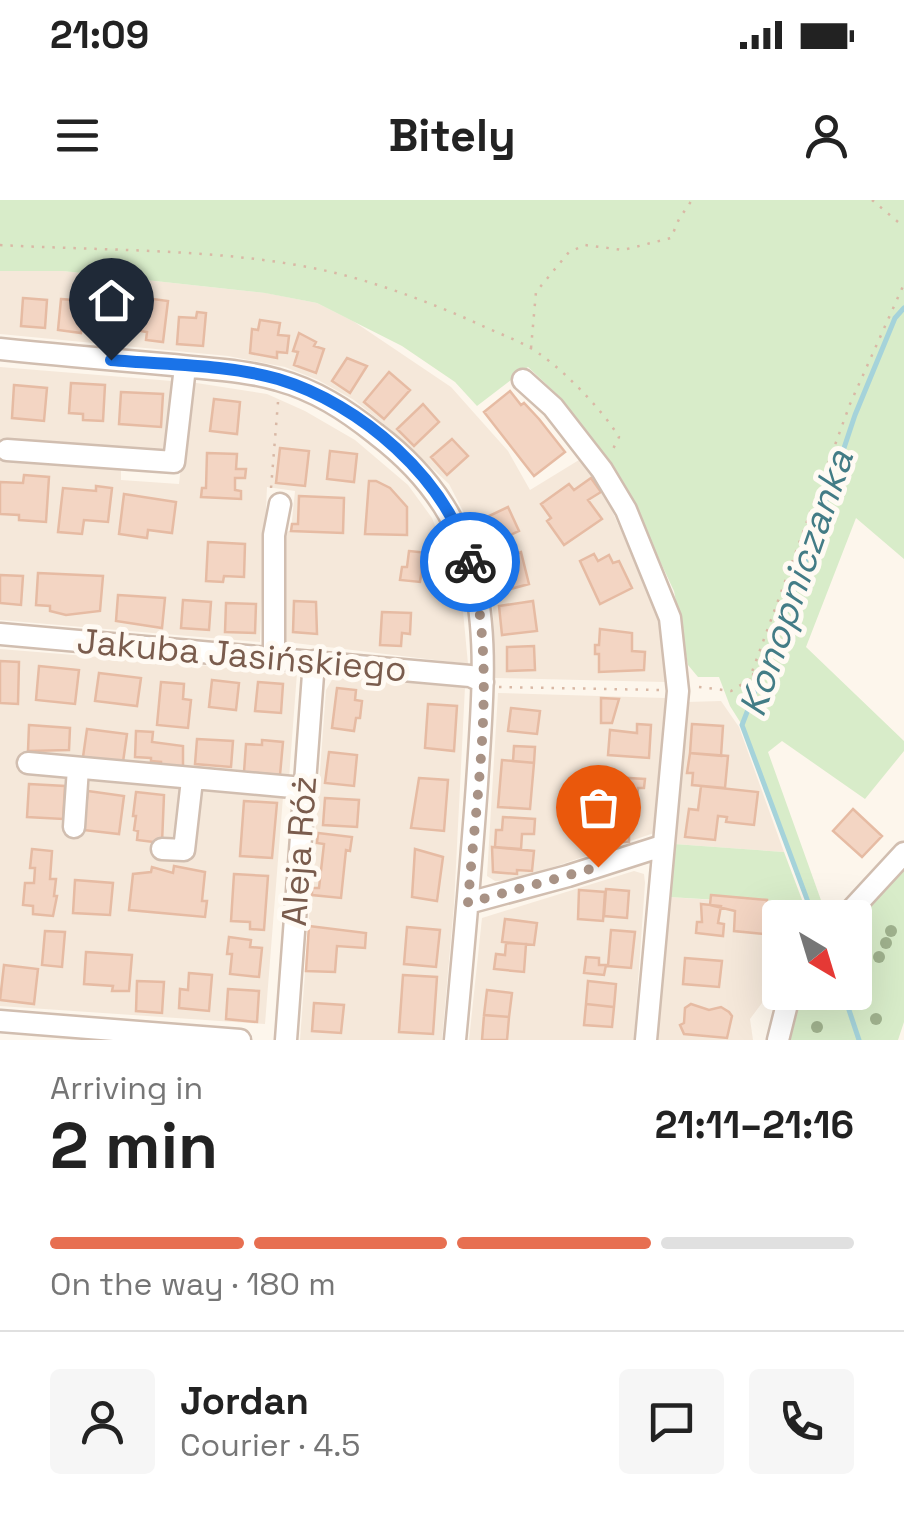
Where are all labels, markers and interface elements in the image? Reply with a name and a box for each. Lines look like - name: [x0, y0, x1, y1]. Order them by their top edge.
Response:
- text: 21:09: [50, 11, 149, 59]
- text: Bitely: [388, 107, 516, 164]
- icon: menu: [50, 108, 105, 163]
- icon: person: [799, 108, 854, 163]
- pin: [69, 258, 154, 361]
- icon: home: [84, 273, 139, 328]
- water label: Konopniczanka: [728, 443, 864, 722]
- courier: [420, 512, 520, 612]
- icon: bike: [443, 535, 498, 590]
- street label: Jakuba Jasińskiego: [75, 619, 409, 691]
- pin: [556, 765, 641, 868]
- street label: Aleja Róż: [272, 774, 326, 928]
- icon: bag: [571, 780, 626, 835]
- north arrow: [762, 900, 872, 1010]
- map controls: [762, 900, 872, 1010]
- text: Arriving in: [50, 1068, 203, 1108]
- text: 21:11–21:16: [655, 1101, 854, 1149]
- text: 2 min: [50, 1104, 218, 1187]
- text: On the way · 180 m: [50, 1264, 336, 1304]
- button: person: [50, 1369, 155, 1474]
- button: chat: [619, 1369, 724, 1474]
- button: phone: [749, 1369, 854, 1474]
- text: Jordan: [180, 1377, 309, 1425]
- text: Courier · 4.5: [180, 1425, 361, 1465]

